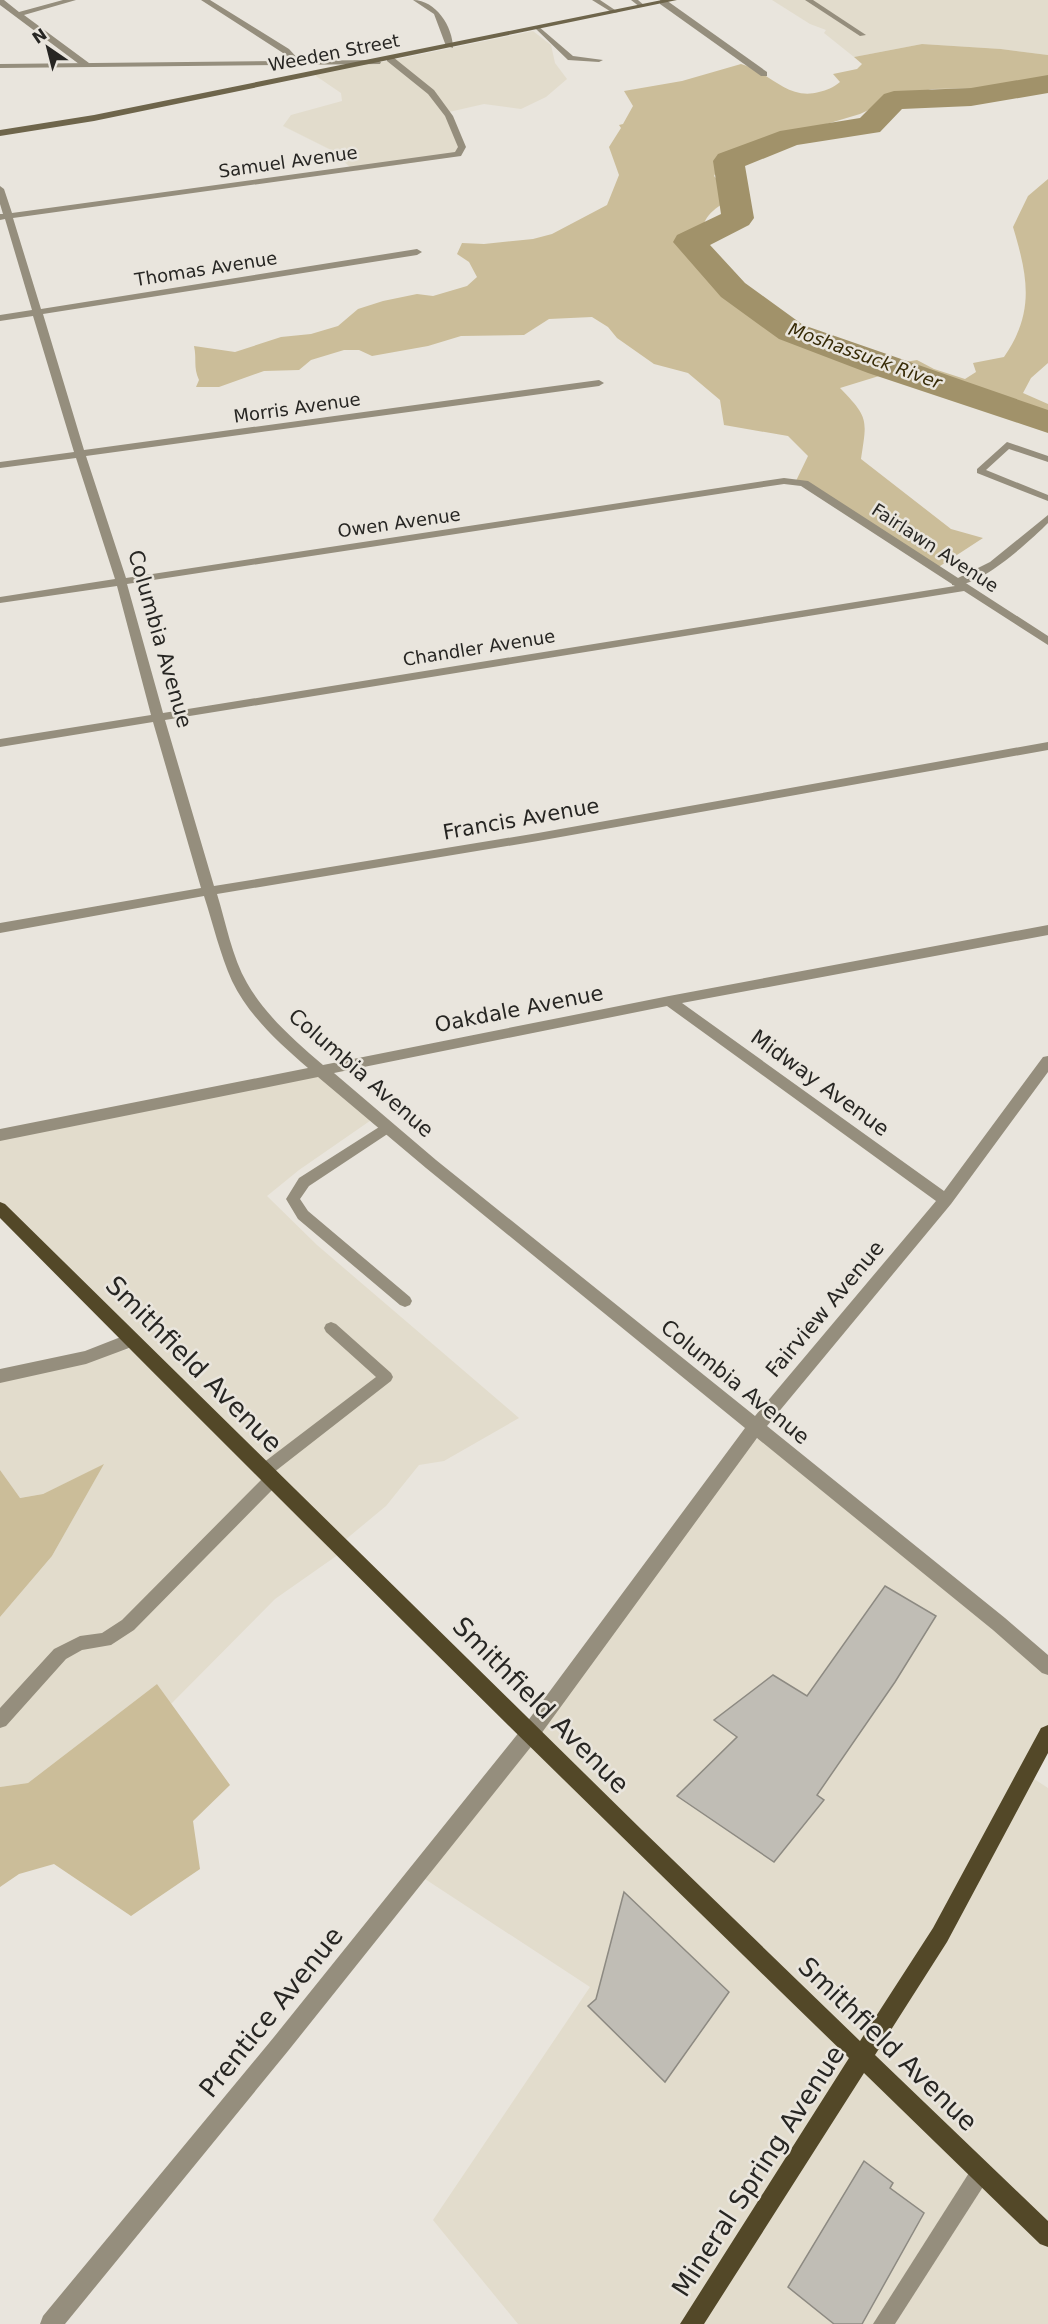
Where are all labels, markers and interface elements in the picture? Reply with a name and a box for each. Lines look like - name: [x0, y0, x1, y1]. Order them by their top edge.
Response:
- north arrow: [18, 18, 78, 78]
- text: N: [29, 25, 51, 48]
- street label: Weeden Street: [267, 29, 401, 76]
- street label: Samuel Avenue: [217, 141, 359, 182]
- street label: Thomas Avenue: [132, 247, 279, 290]
- water label: Moshassuck River: [786, 318, 946, 394]
- street label: Morris Avenue: [232, 388, 362, 427]
- street label: Fairlawn Avenue: [868, 499, 1003, 596]
- street label: Owen Avenue: [336, 503, 462, 542]
- street label: Columbia Avenue: [123, 547, 197, 731]
- street label: Chandler Avenue: [401, 625, 557, 670]
- street label: Francis Avenue: [441, 793, 601, 845]
- street label: Oakdale Avenue: [433, 981, 605, 1037]
- street label: Columbia Avenue: [284, 1004, 438, 1142]
- street label: Midway Avenue: [746, 1025, 894, 1141]
- street label: Fairview Avenue: [761, 1236, 889, 1382]
- street label: Smithfield Avenue: [100, 1270, 288, 1458]
- street label: Columbia Avenue: [656, 1315, 814, 1449]
- street label: Smithfield Avenue: [447, 1611, 635, 1799]
- street label: Prentice Avenue: [193, 1921, 349, 2103]
- street label: Smithfield Avenue: [792, 1951, 984, 2137]
- street label: Mineral Spring Avenue: [666, 2040, 850, 2302]

